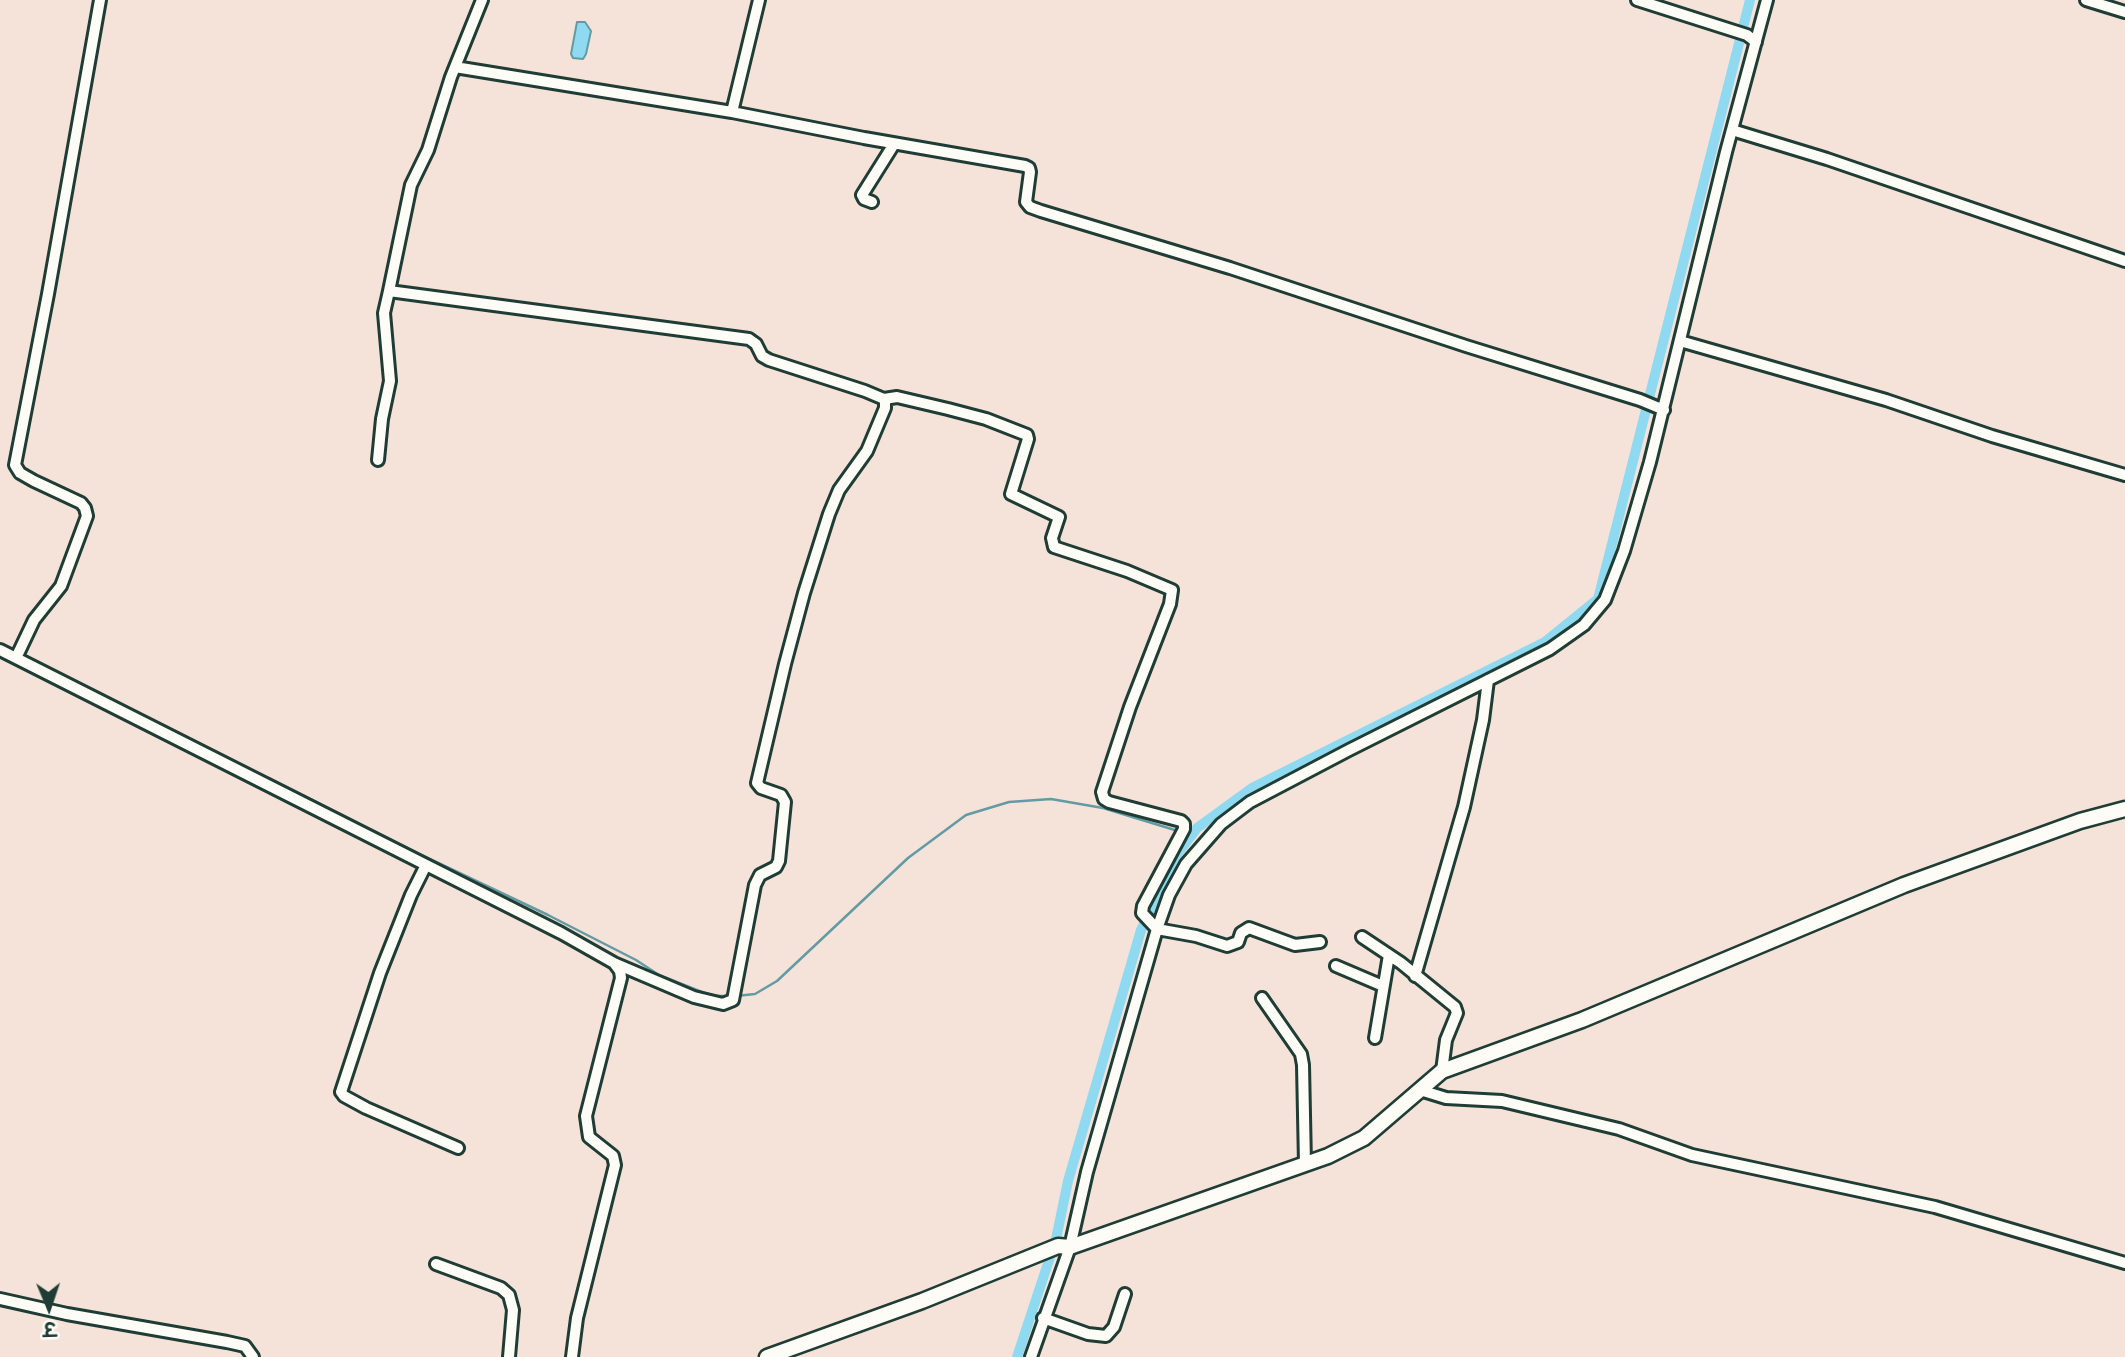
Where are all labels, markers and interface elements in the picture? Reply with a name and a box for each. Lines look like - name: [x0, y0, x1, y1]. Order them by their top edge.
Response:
- north arrow: [14, 1273, 84, 1343]
- text: उ: [43, 1317, 57, 1342]

